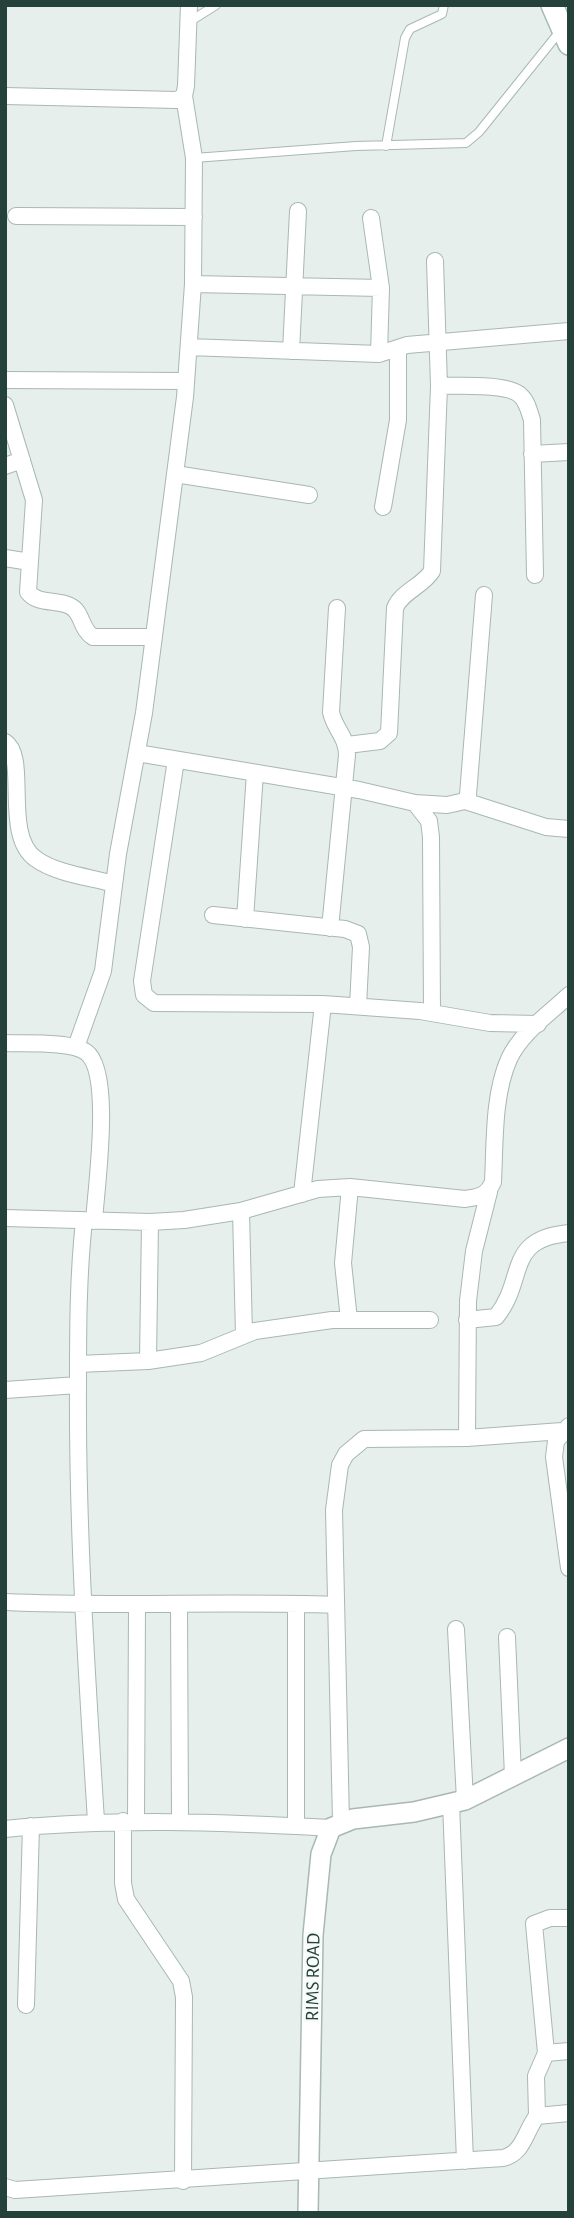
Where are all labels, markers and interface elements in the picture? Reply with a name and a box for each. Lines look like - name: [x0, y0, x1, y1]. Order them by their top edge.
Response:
- street label: RIMS ROAD: [301, 1933, 325, 2021]

